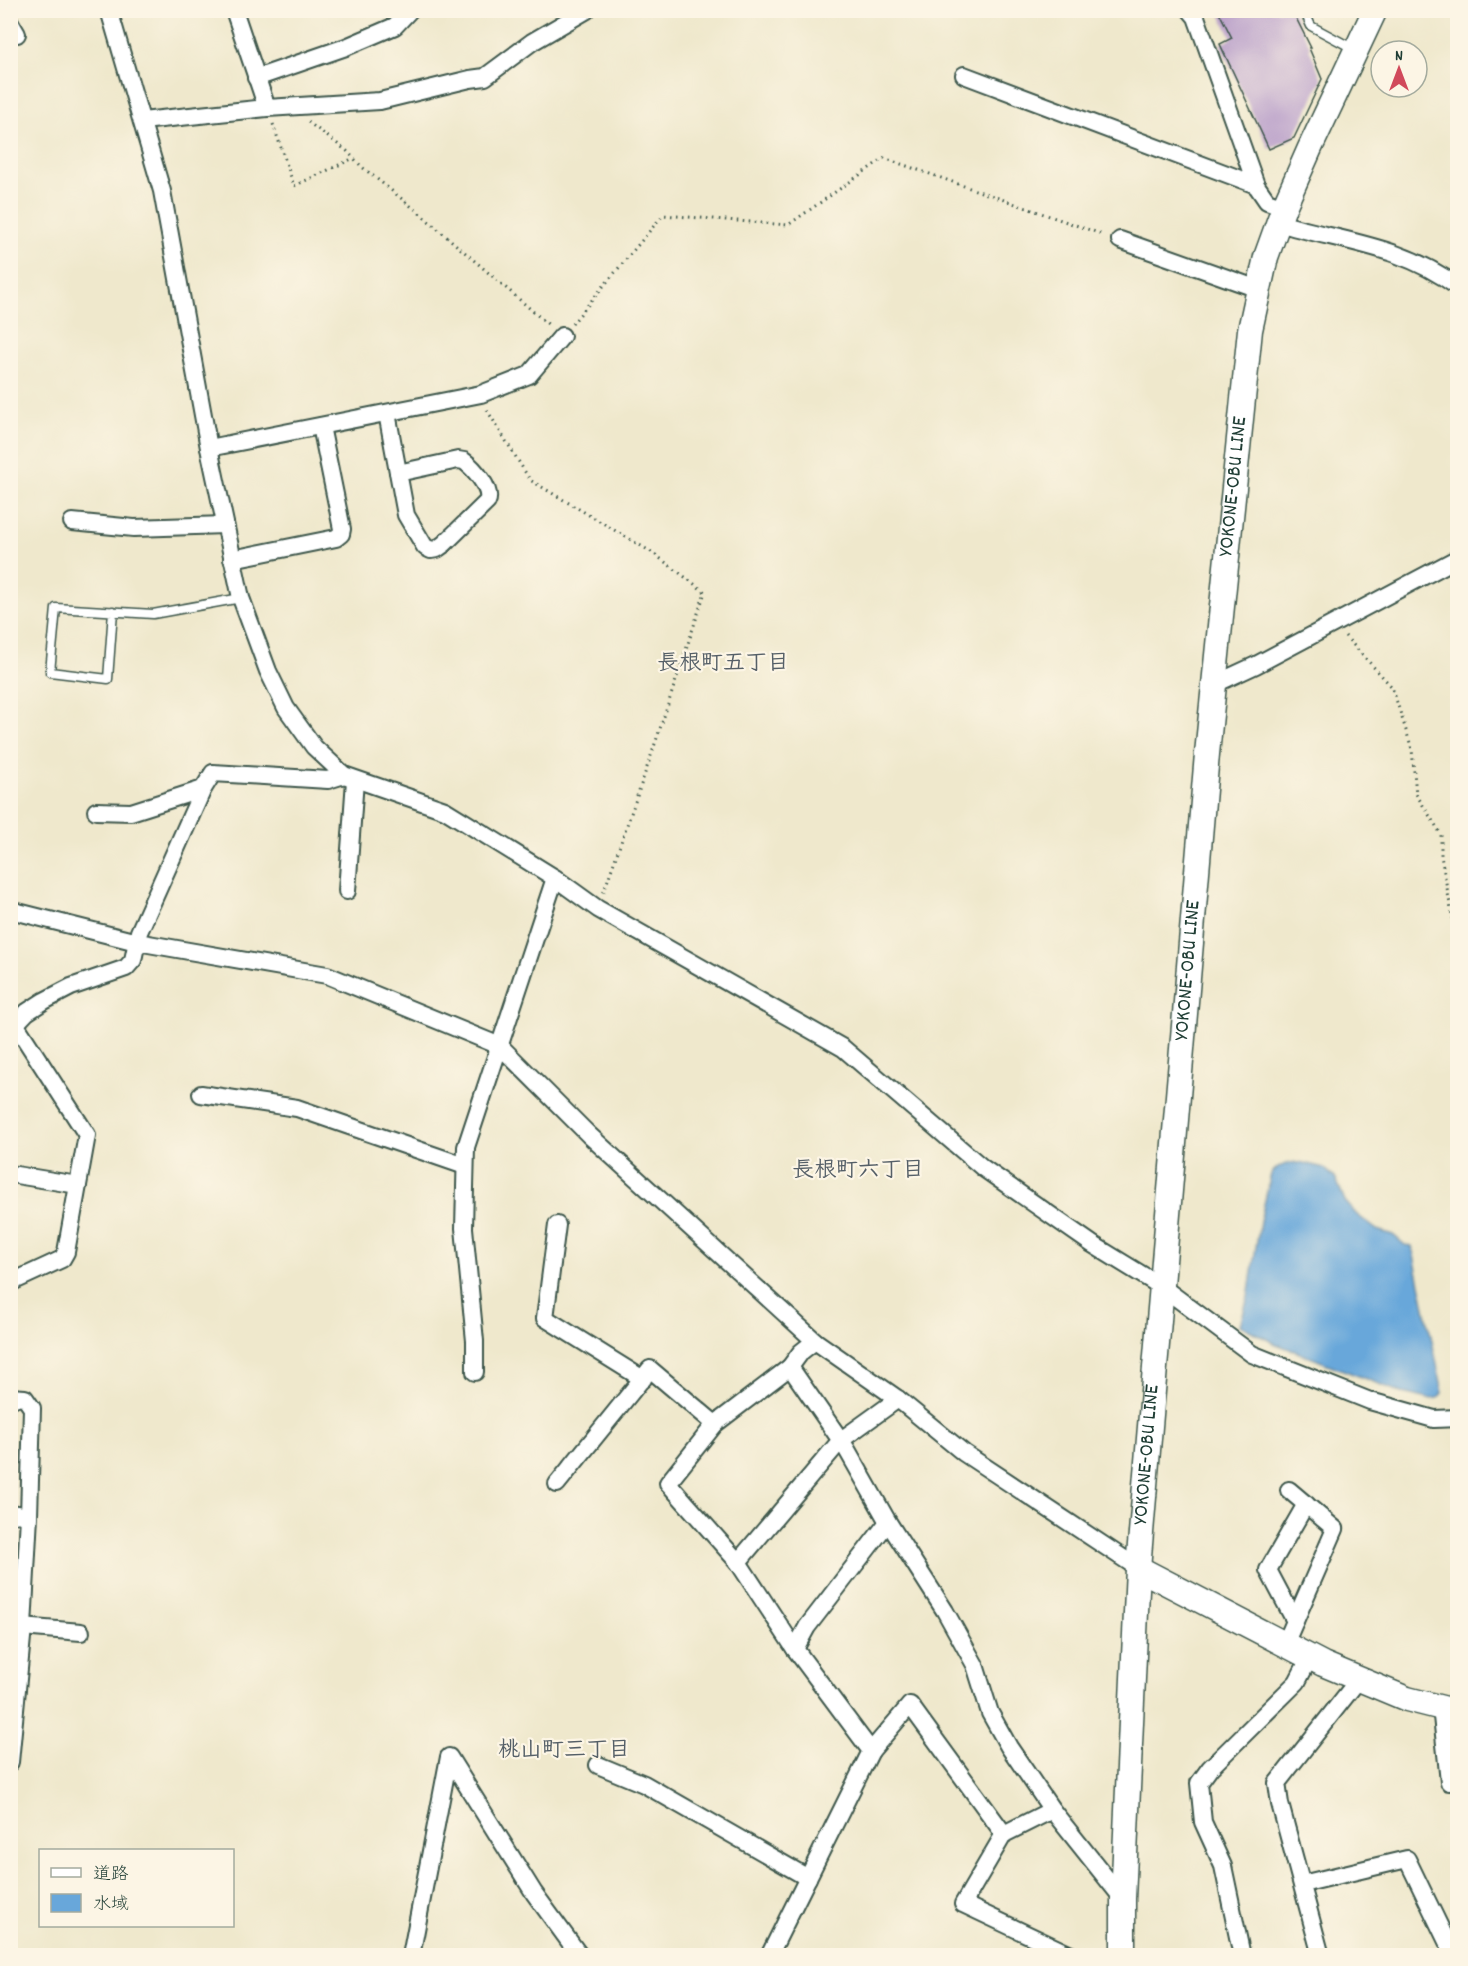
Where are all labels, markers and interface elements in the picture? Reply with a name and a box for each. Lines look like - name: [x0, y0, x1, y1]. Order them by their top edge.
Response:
- north arrow: [1369, 39, 1429, 99]
- text: N: [1395, 45, 1403, 68]
- street label: YOKONE-OBU LINE: [1212, 415, 1256, 558]
- district label: 長根町五丁目: [657, 649, 789, 680]
- street label: YOKONE-OBU LINE: [1168, 899, 1210, 1042]
- district label: 長根町六丁目: [792, 1156, 924, 1187]
- street label: YOKONE-OBU LINE: [1127, 1383, 1169, 1526]
- district label: 桃山町三丁目: [498, 1736, 630, 1767]
- legend: [39, 1849, 234, 1927]
- text: 道路: [93, 1863, 129, 1888]
- text: 水域: [93, 1893, 129, 1918]

